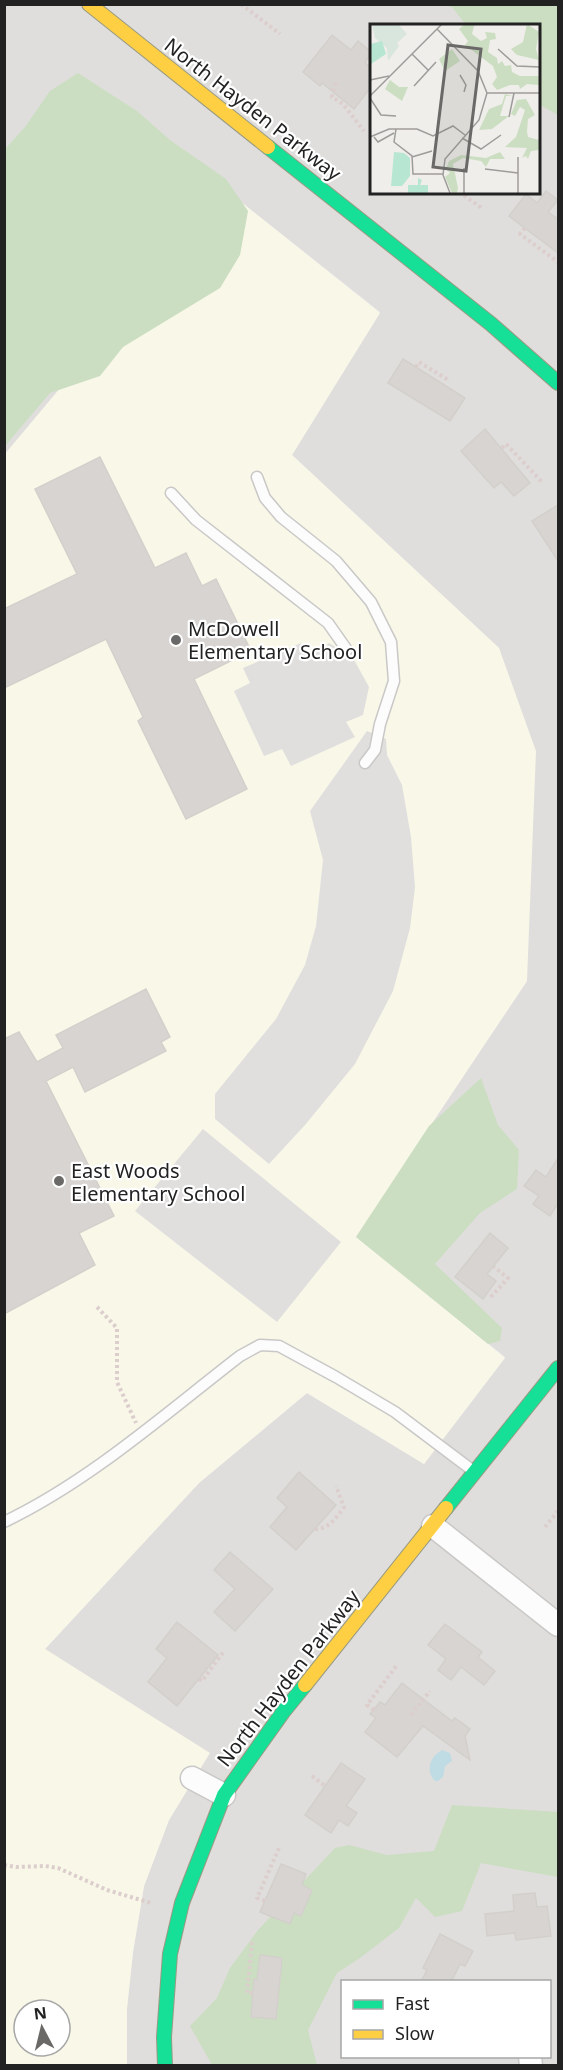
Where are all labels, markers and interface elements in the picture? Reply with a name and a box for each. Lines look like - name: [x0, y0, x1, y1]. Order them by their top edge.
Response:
- inset map: [370, 24, 539, 194]
- street label: North Hayden Parkway: [159, 32, 347, 187]
- place label: McDowell Elementary School: [188, 615, 362, 665]
- marker: McDowell Elementary School: [169, 633, 183, 647]
- place label: East Woods Elementary School: [71, 1157, 245, 1207]
- marker: East Woods Elementary School: [52, 1174, 66, 1188]
- street label: North Hayden Parkway: [211, 1584, 366, 1772]
- legend: [341, 1980, 551, 2058]
- text: Fast: [395, 1991, 430, 2015]
- north arrow: [12, 1998, 72, 2058]
- text: N: [32, 2001, 48, 2025]
- text: Slow: [395, 2021, 434, 2045]

